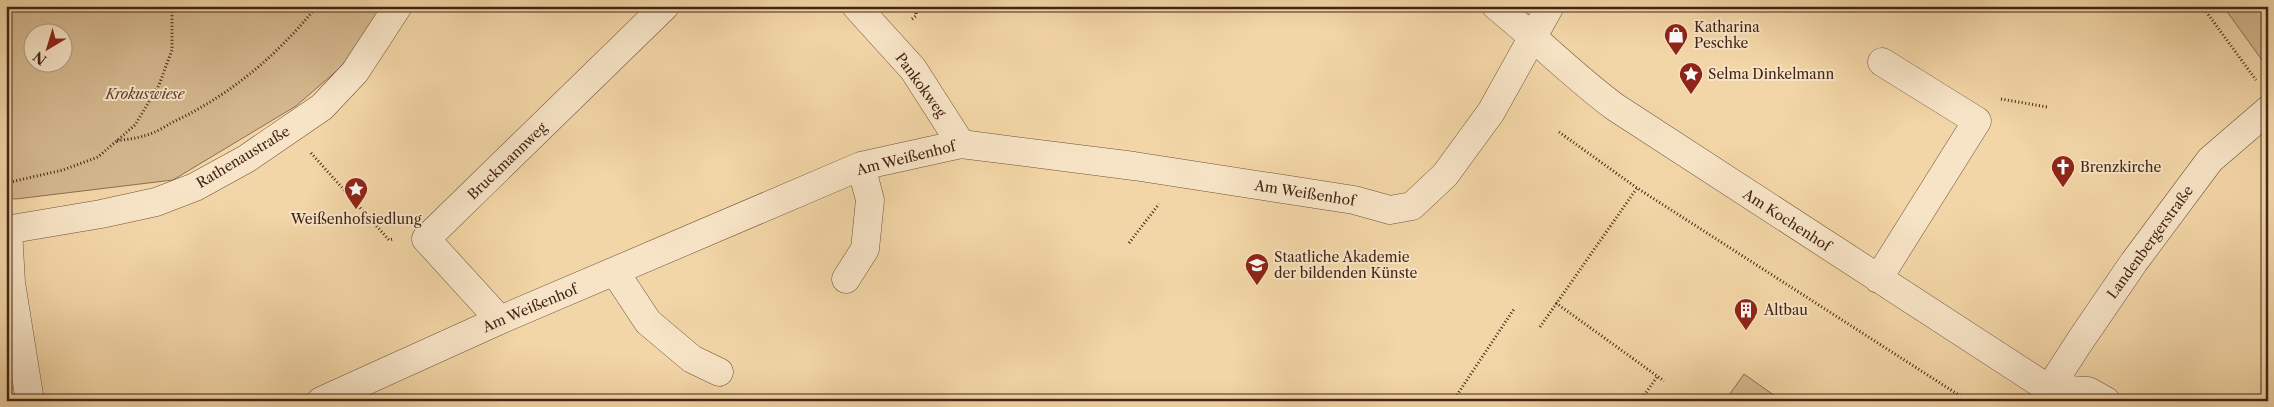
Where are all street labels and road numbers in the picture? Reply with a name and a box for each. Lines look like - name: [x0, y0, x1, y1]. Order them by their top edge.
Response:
- street label: Pankokweg: [892, 49, 951, 121]
- street label: Bruckmannweg: [463, 118, 551, 203]
- street label: Rathenaustraße: [193, 122, 293, 192]
- street label: Am Weißenhof: [854, 137, 959, 179]
- street label: Am Weißenhof: [1252, 176, 1358, 210]
- street label: Landenbergerstraße: [2103, 182, 2197, 302]
- street label: Am Kochenhof: [1739, 184, 1836, 256]
- street label: Am Weißenhof: [479, 279, 582, 337]

